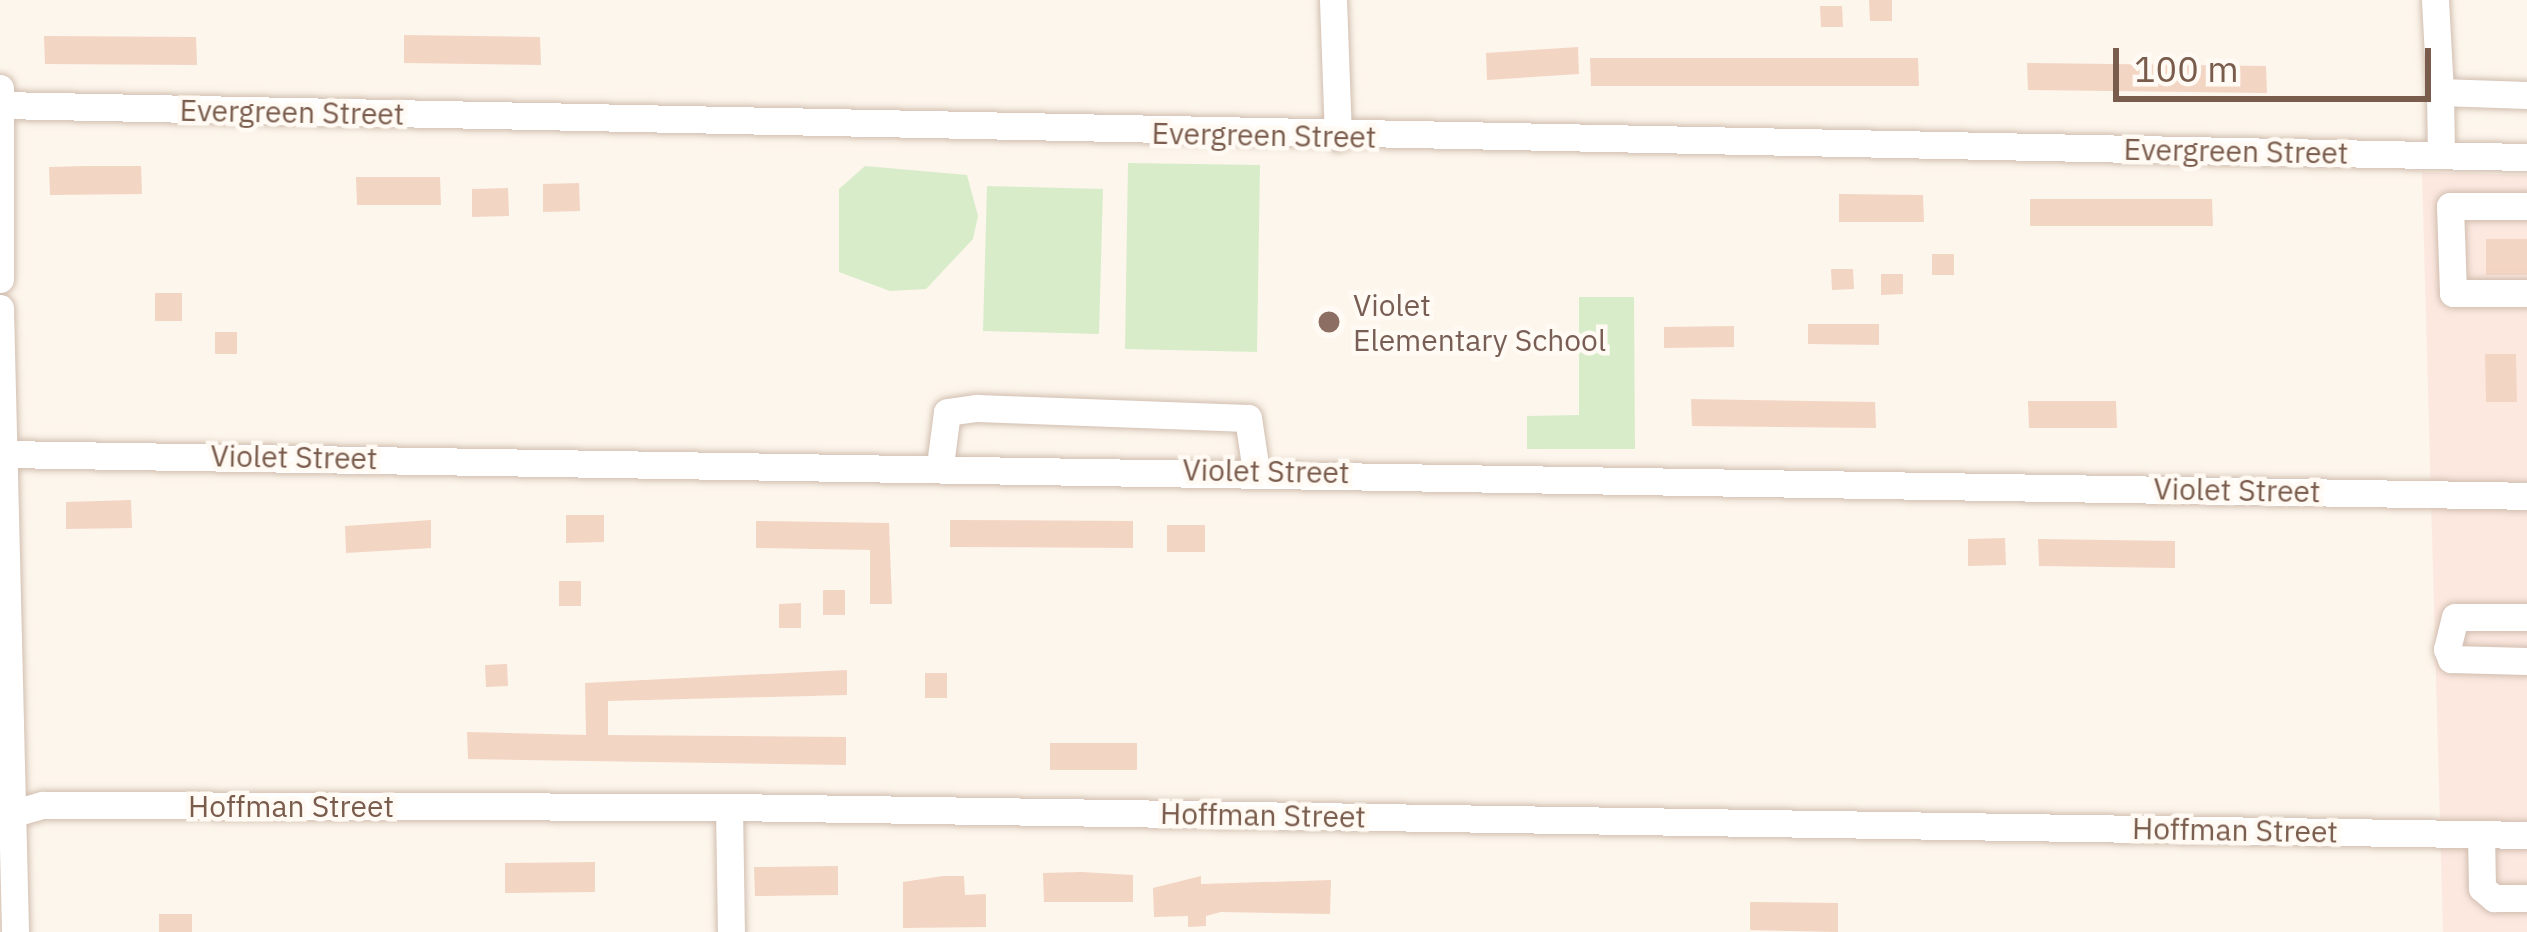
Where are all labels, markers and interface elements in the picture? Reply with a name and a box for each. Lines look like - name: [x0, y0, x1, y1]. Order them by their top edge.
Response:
- scale bar: [2119, 24, 2437, 98]
- text: 100 m: [2134, 45, 2239, 92]
- street label: Evergreen Street: [179, 92, 405, 132]
- street label: Evergreen Street: [1151, 115, 1377, 155]
- street label: Evergreen Street: [2123, 131, 2349, 171]
- place label: Violet Elementary School: [1353, 287, 1606, 358]
- marker: Violet Elementary School: [1316, 309, 1342, 335]
- street label: Violet Street: [210, 438, 378, 476]
- street label: Violet Street: [1182, 452, 1350, 490]
- street label: Violet Street: [2153, 471, 2321, 509]
- street label: Hoffman Street: [188, 788, 394, 824]
- street label: Hoffman Street: [1160, 795, 1366, 835]
- street label: Hoffman Street: [2132, 810, 2338, 850]

